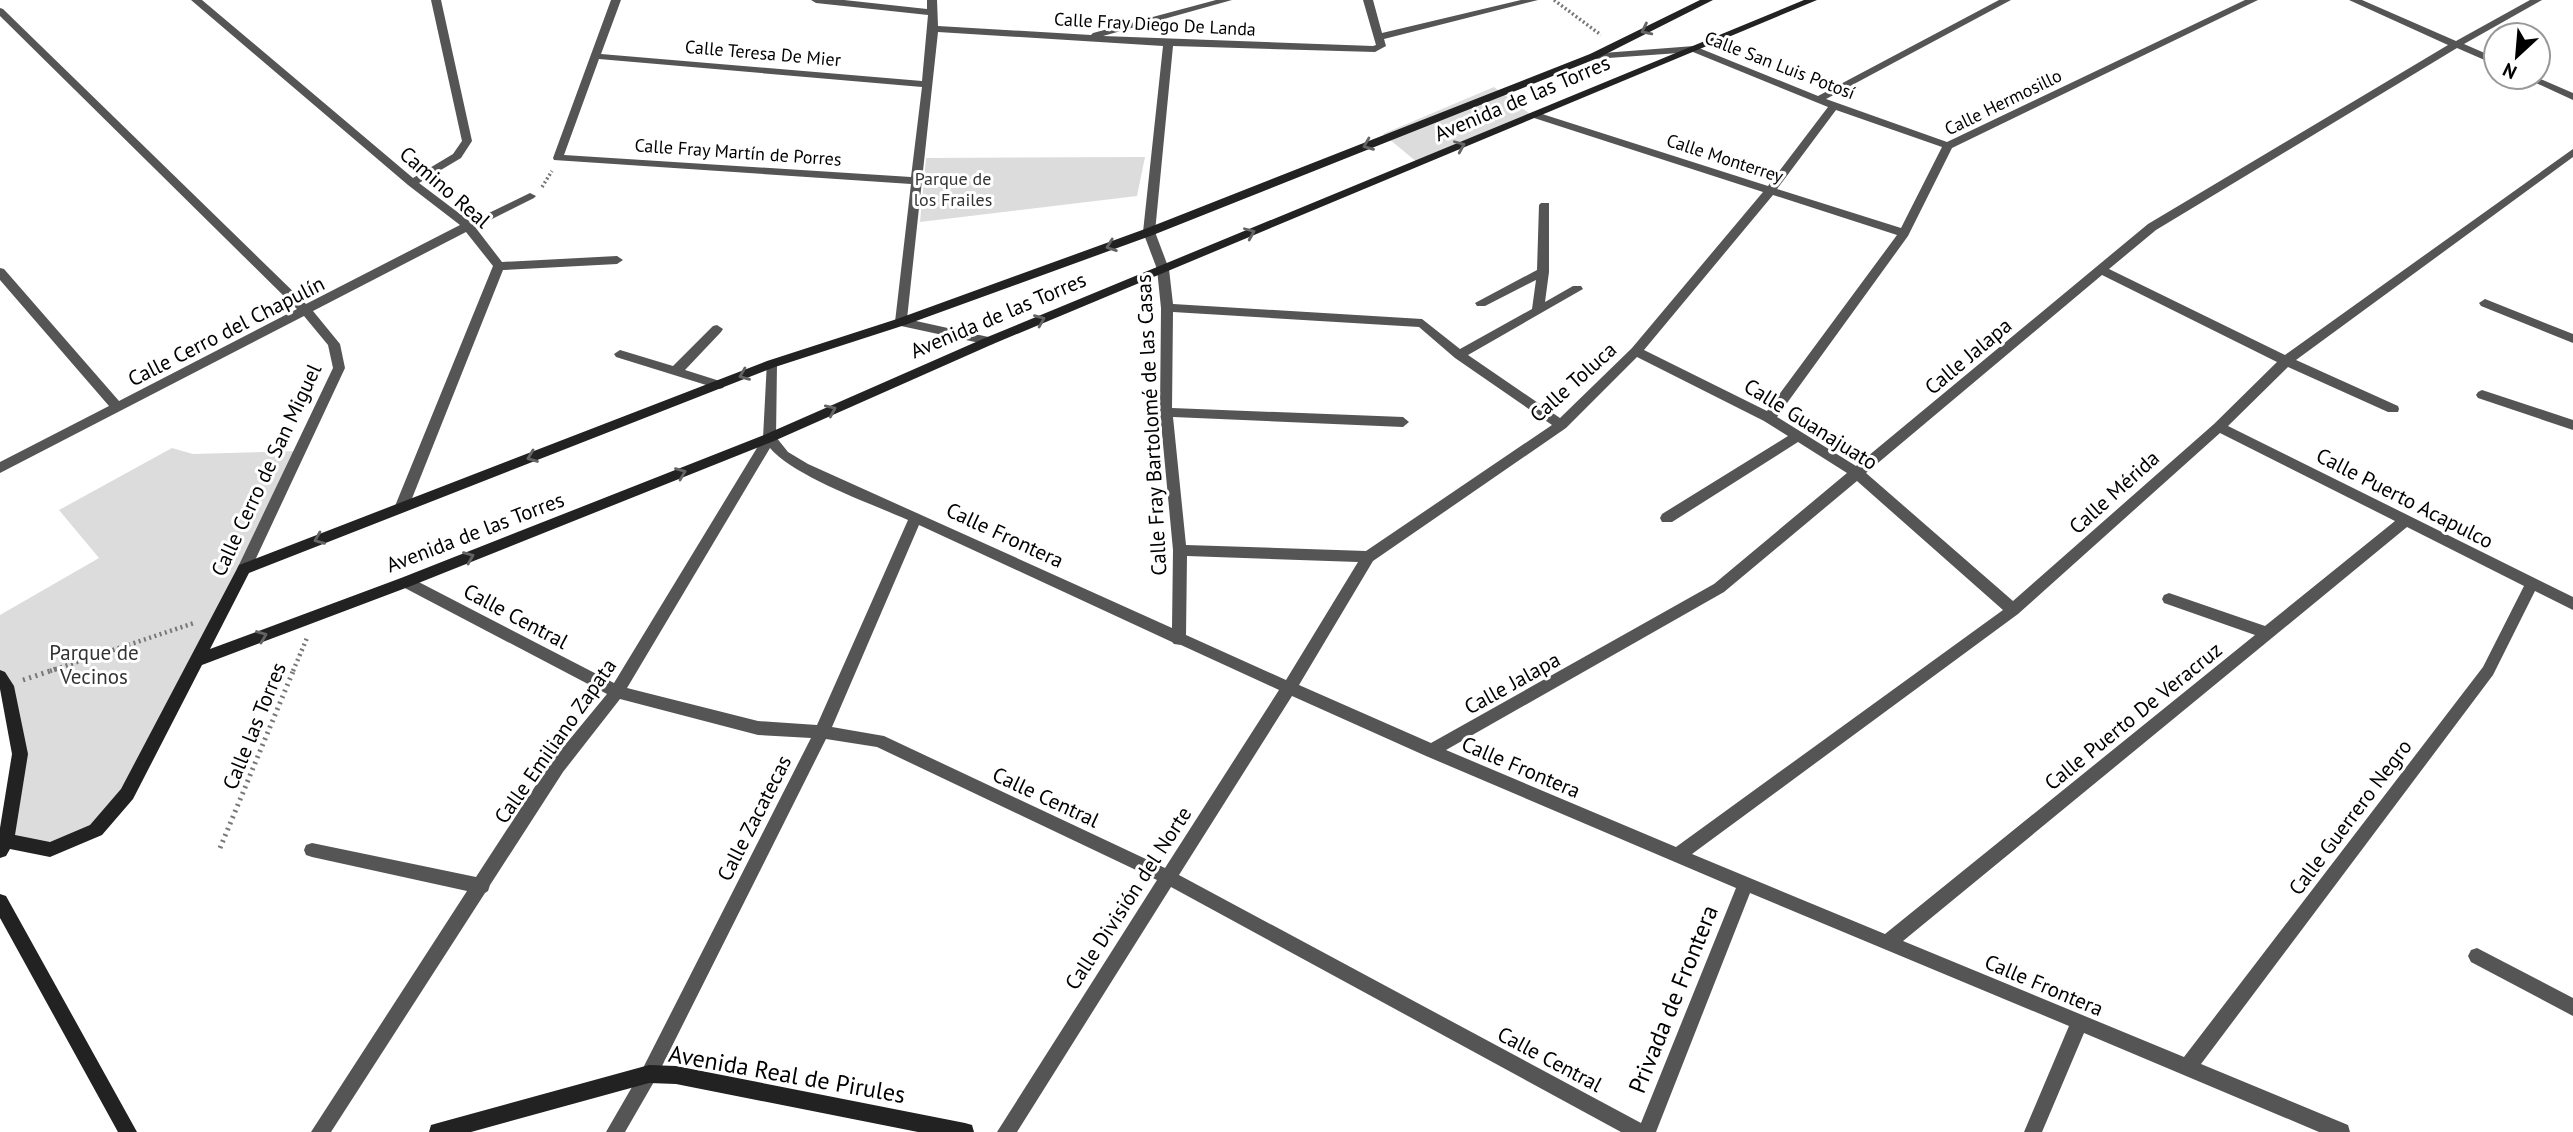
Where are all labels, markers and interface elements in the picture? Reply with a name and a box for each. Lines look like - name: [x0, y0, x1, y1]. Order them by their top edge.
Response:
- street label: Calle Fray Diego De Landa: [1054, 7, 1256, 41]
- one-way arrow: [1641, 21, 1653, 35]
- north arrow: [2482, 21, 2552, 91]
- street label: Calle San Luis Potosí: [1701, 26, 1859, 104]
- street label: Calle Teresa De Mier: [684, 35, 842, 71]
- street label: Avenida de las Torres: [1430, 49, 1614, 147]
- text: N: [2499, 58, 2520, 85]
- street label: Calle Hermosillo: [1941, 64, 2065, 140]
- street label: Calle Monterrey: [1664, 128, 1787, 188]
- street label: Calle Fray Martín de Porres: [634, 133, 842, 171]
- one-way arrow: [1363, 137, 1375, 151]
- street label: Camino Real: [394, 140, 496, 234]
- one-way arrow: [1453, 140, 1466, 154]
- park label: Parque de los Frailes: [914, 167, 992, 211]
- one-way arrow: [1243, 227, 1256, 241]
- one-way arrow: [1105, 237, 1117, 251]
- street label: Avenida de las Torres: [906, 266, 1090, 364]
- street label: Calle Cerro del Chapulín: [123, 270, 329, 392]
- street label: Calle Fray Bartolomé de las Casas: [1130, 274, 1172, 576]
- street label: Calle Jalapa: [1919, 312, 2017, 400]
- one-way arrow: [1033, 314, 1045, 328]
- street label: Calle Toluca: [1524, 336, 1622, 428]
- street label: Calle Cerro de San Miguel: [205, 359, 327, 581]
- one-way arrow: [739, 367, 751, 381]
- street label: Calle Guanajuato: [1739, 372, 1883, 476]
- one-way arrow: [824, 404, 836, 418]
- street label: Calle Puerto Acapulco: [2312, 442, 2498, 554]
- street label: Calle Mérida: [2063, 444, 2165, 540]
- one-way arrow: [526, 448, 538, 462]
- one-way arrow: [674, 468, 686, 482]
- street label: Avenida de las Torres: [382, 486, 568, 578]
- street label: Calle Frontera: [942, 496, 1068, 574]
- one-way arrow: [314, 531, 327, 545]
- one-way arrow: [462, 551, 474, 565]
- street label: Calle Central: [459, 577, 573, 655]
- one-way arrow: [255, 630, 267, 644]
- street label: Calle Puerto De Veracruz: [2039, 636, 2227, 796]
- park label: Parque de Vecinos: [49, 639, 139, 690]
- street label: Calle Jalapa: [1459, 646, 1565, 720]
- street label: Calle Emiliano Zapata: [488, 653, 622, 829]
- street label: Calle las Torres: [216, 658, 292, 794]
- street label: Calle Frontera: [1458, 730, 1584, 804]
- street label: Calle Guerrero Negro: [2282, 734, 2418, 900]
- street label: Calle Zacatecas: [711, 751, 797, 885]
- street label: Calle Central: [988, 761, 1104, 833]
- street label: Calle División del Norte: [1059, 801, 1197, 995]
- street label: Privada de Frontera: [1621, 900, 1725, 1098]
- street label: Calle Frontera: [1981, 948, 2107, 1022]
- street label: Calle Central: [1493, 1020, 1607, 1098]
- street label: Avenida Real de Pirules: [666, 1038, 908, 1110]

